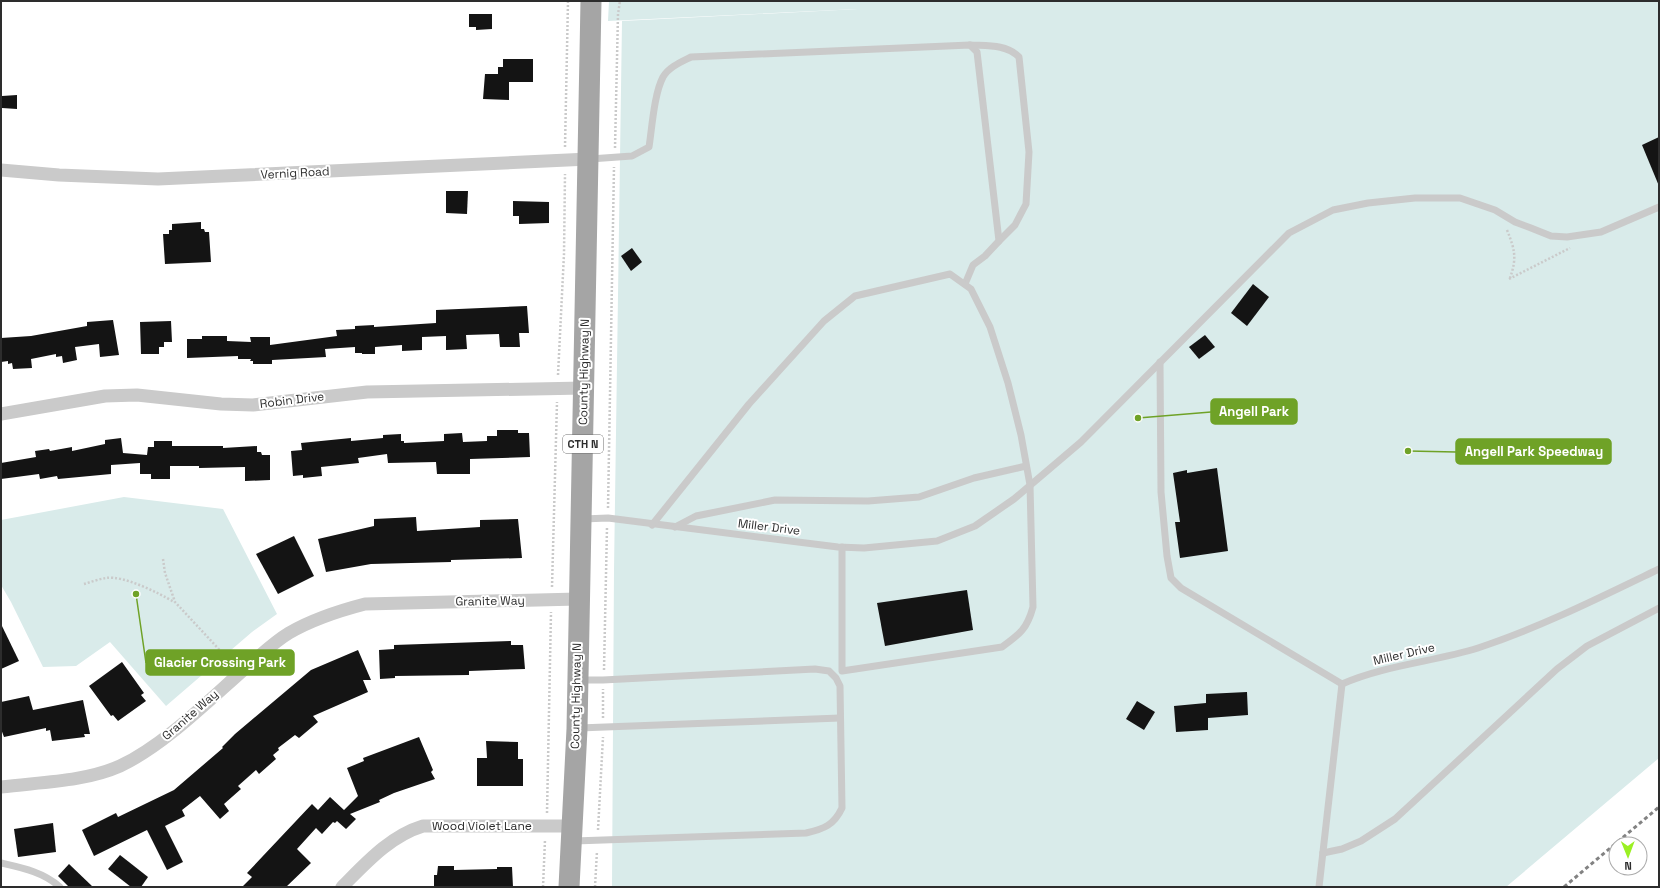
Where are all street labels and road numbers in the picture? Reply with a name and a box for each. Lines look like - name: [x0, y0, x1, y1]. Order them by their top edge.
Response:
- street label: Vernig Road: [260, 163, 330, 183]
- street label: County Highway N: [575, 319, 593, 425]
- street label: Robin Drive: [259, 388, 325, 412]
- road number: CTH N: [563, 435, 603, 453]
- street label: Miller Drive: [737, 515, 801, 539]
- street label: Granite Way: [455, 592, 525, 610]
- street label: Miller Drive: [1372, 639, 1436, 669]
- street label: County Highway N: [567, 643, 585, 749]
- street label: Granite Way: [159, 686, 221, 744]
- street label: Wood Violet Lane: [432, 818, 532, 834]

